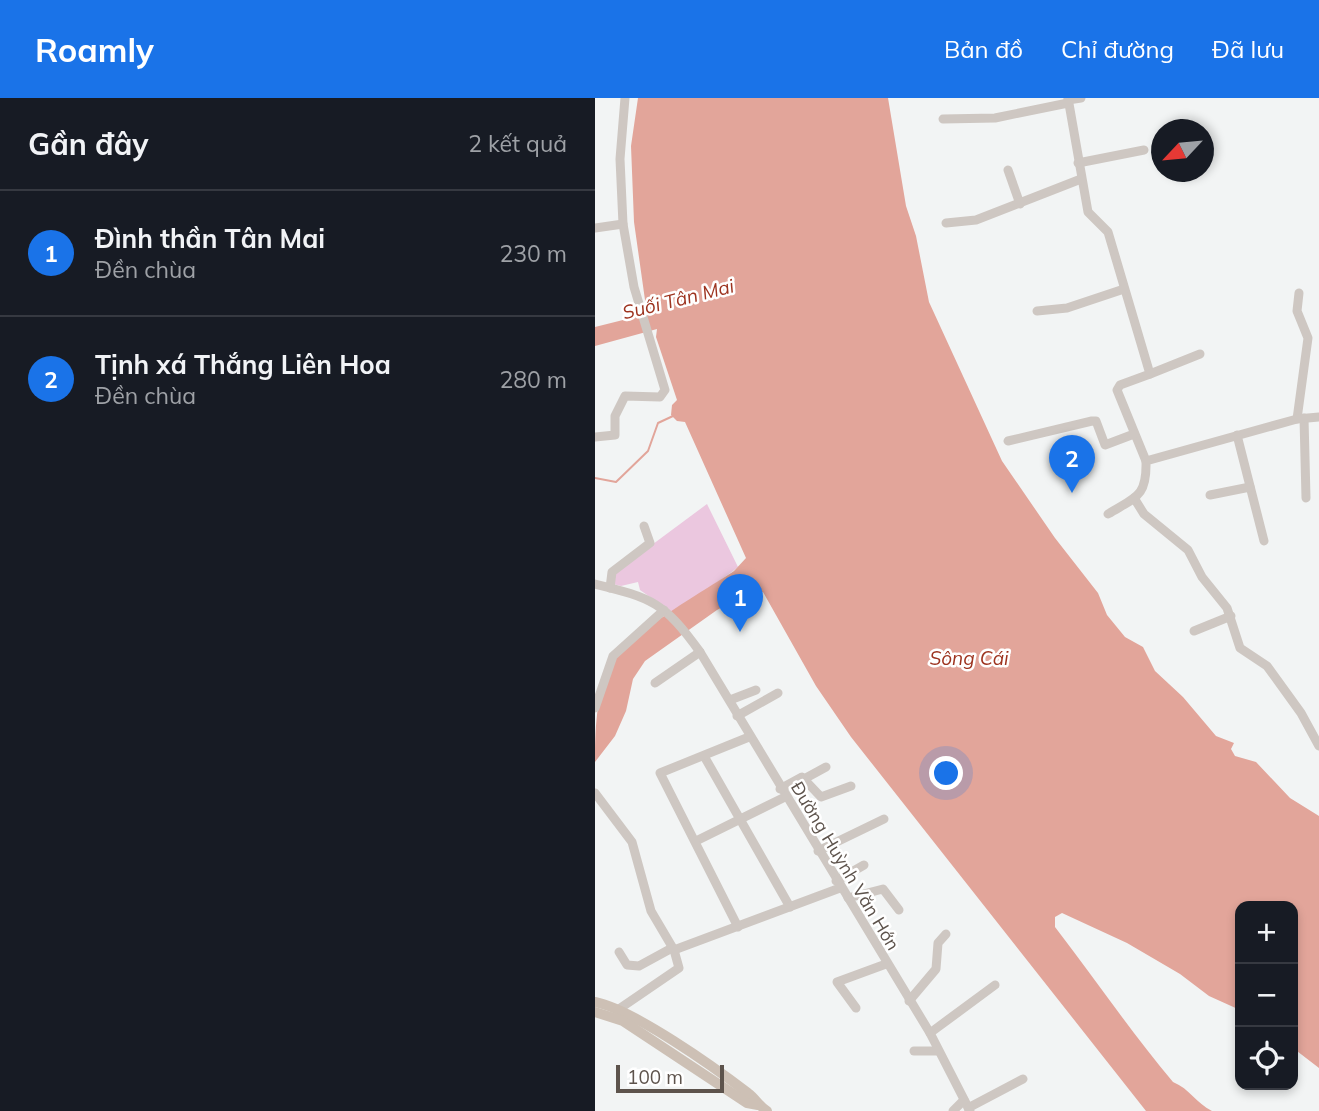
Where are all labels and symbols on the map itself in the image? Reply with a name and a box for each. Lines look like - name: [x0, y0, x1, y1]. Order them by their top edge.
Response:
- north arrow: [1151, 119, 1214, 182]
- water label: Suối Tân Mai: [620, 273, 737, 324]
- pin: 2: [1049, 435, 1095, 493]
- pin: 1: [717, 574, 763, 632]
- water label: Sông Cái: [929, 646, 1009, 670]
- your location: [929, 756, 963, 790]
- street label: Đường Huỳnh Văn Hớn: [786, 777, 905, 954]
- scale bar: [616, 1062, 725, 1094]

